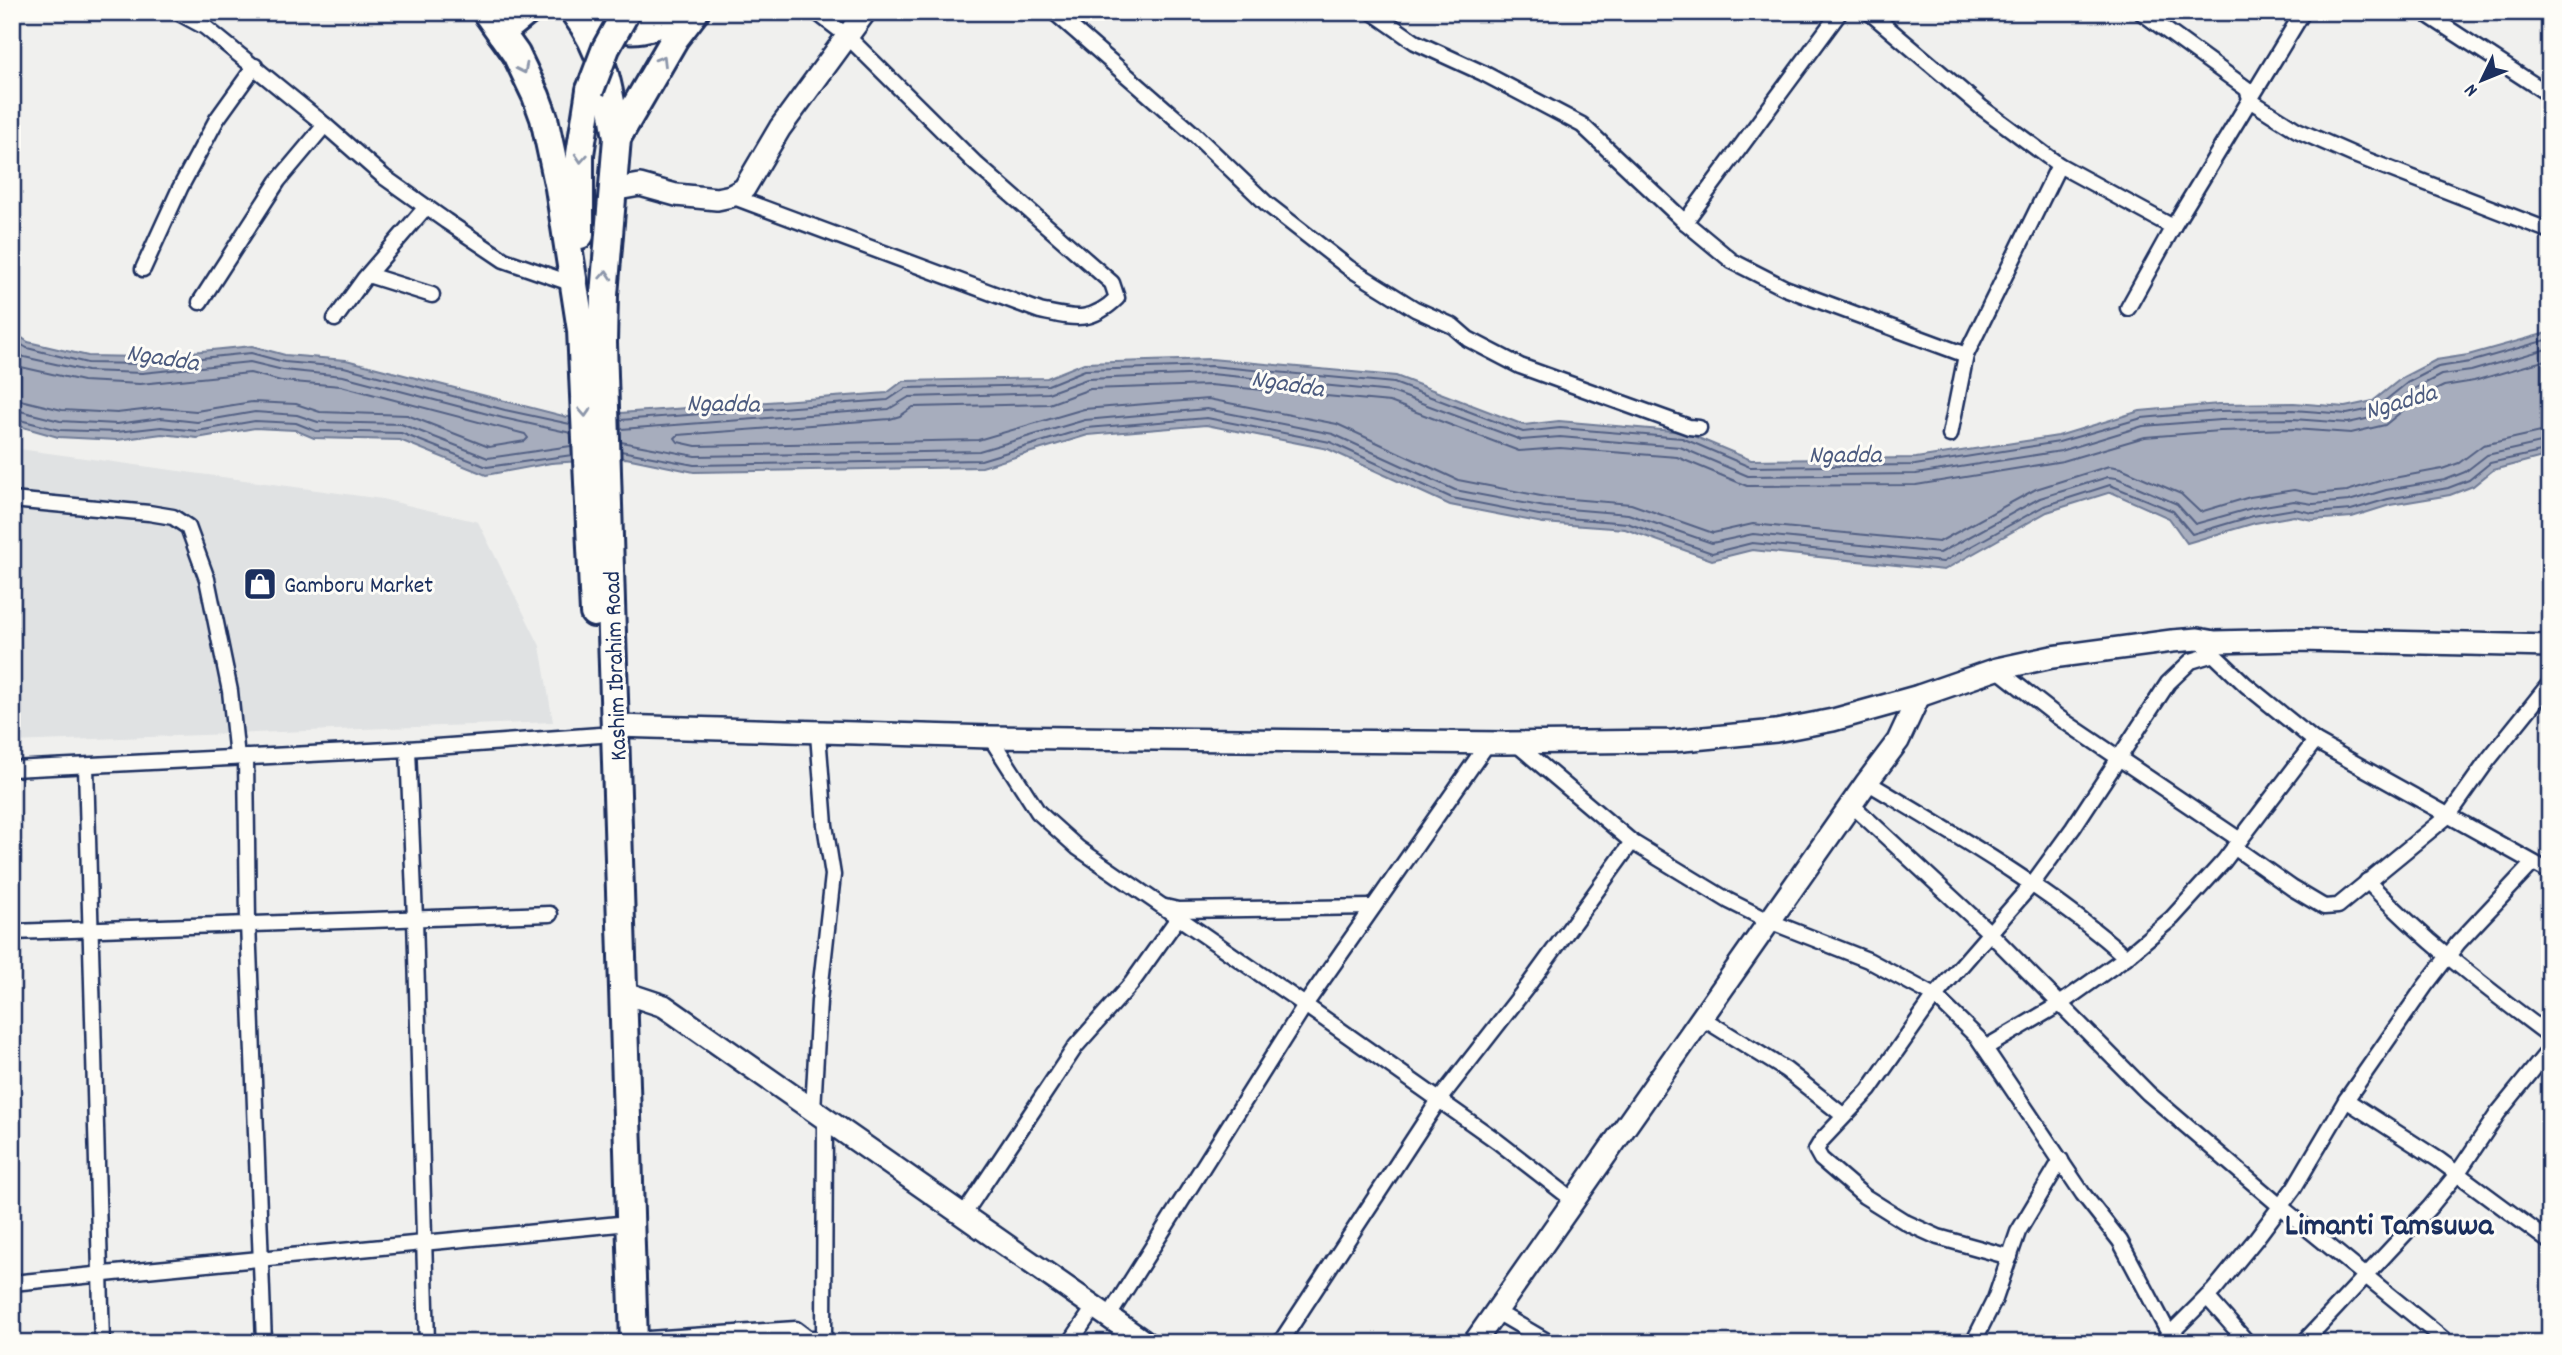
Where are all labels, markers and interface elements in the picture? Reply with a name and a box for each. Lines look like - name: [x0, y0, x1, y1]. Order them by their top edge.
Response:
- north arrow: [2446, 46, 2516, 116]
- one-way arrow: [653, 55, 666, 68]
- one-way arrow: [515, 62, 529, 74]
- text: N: [2459, 77, 2485, 102]
- one-way arrow: [573, 153, 588, 164]
- one-way arrow: [598, 270, 613, 281]
- water label: Ngadda: [124, 335, 203, 384]
- water label: Ngadda: [1249, 361, 1328, 410]
- water label: Ngadda: [2361, 375, 2443, 431]
- water label: Ngadda: [686, 386, 762, 425]
- one-way arrow: [577, 407, 592, 418]
- water label: Ngadda: [1808, 438, 1883, 475]
- shop icon: Gamboru Market: [241, 565, 279, 603]
- place label: Gamboru Market: [284, 570, 433, 604]
- street label: Kashim Ibrahim Road: [597, 570, 637, 761]
- district label: Limanti Tamsuwa: [2285, 1205, 2494, 1251]

